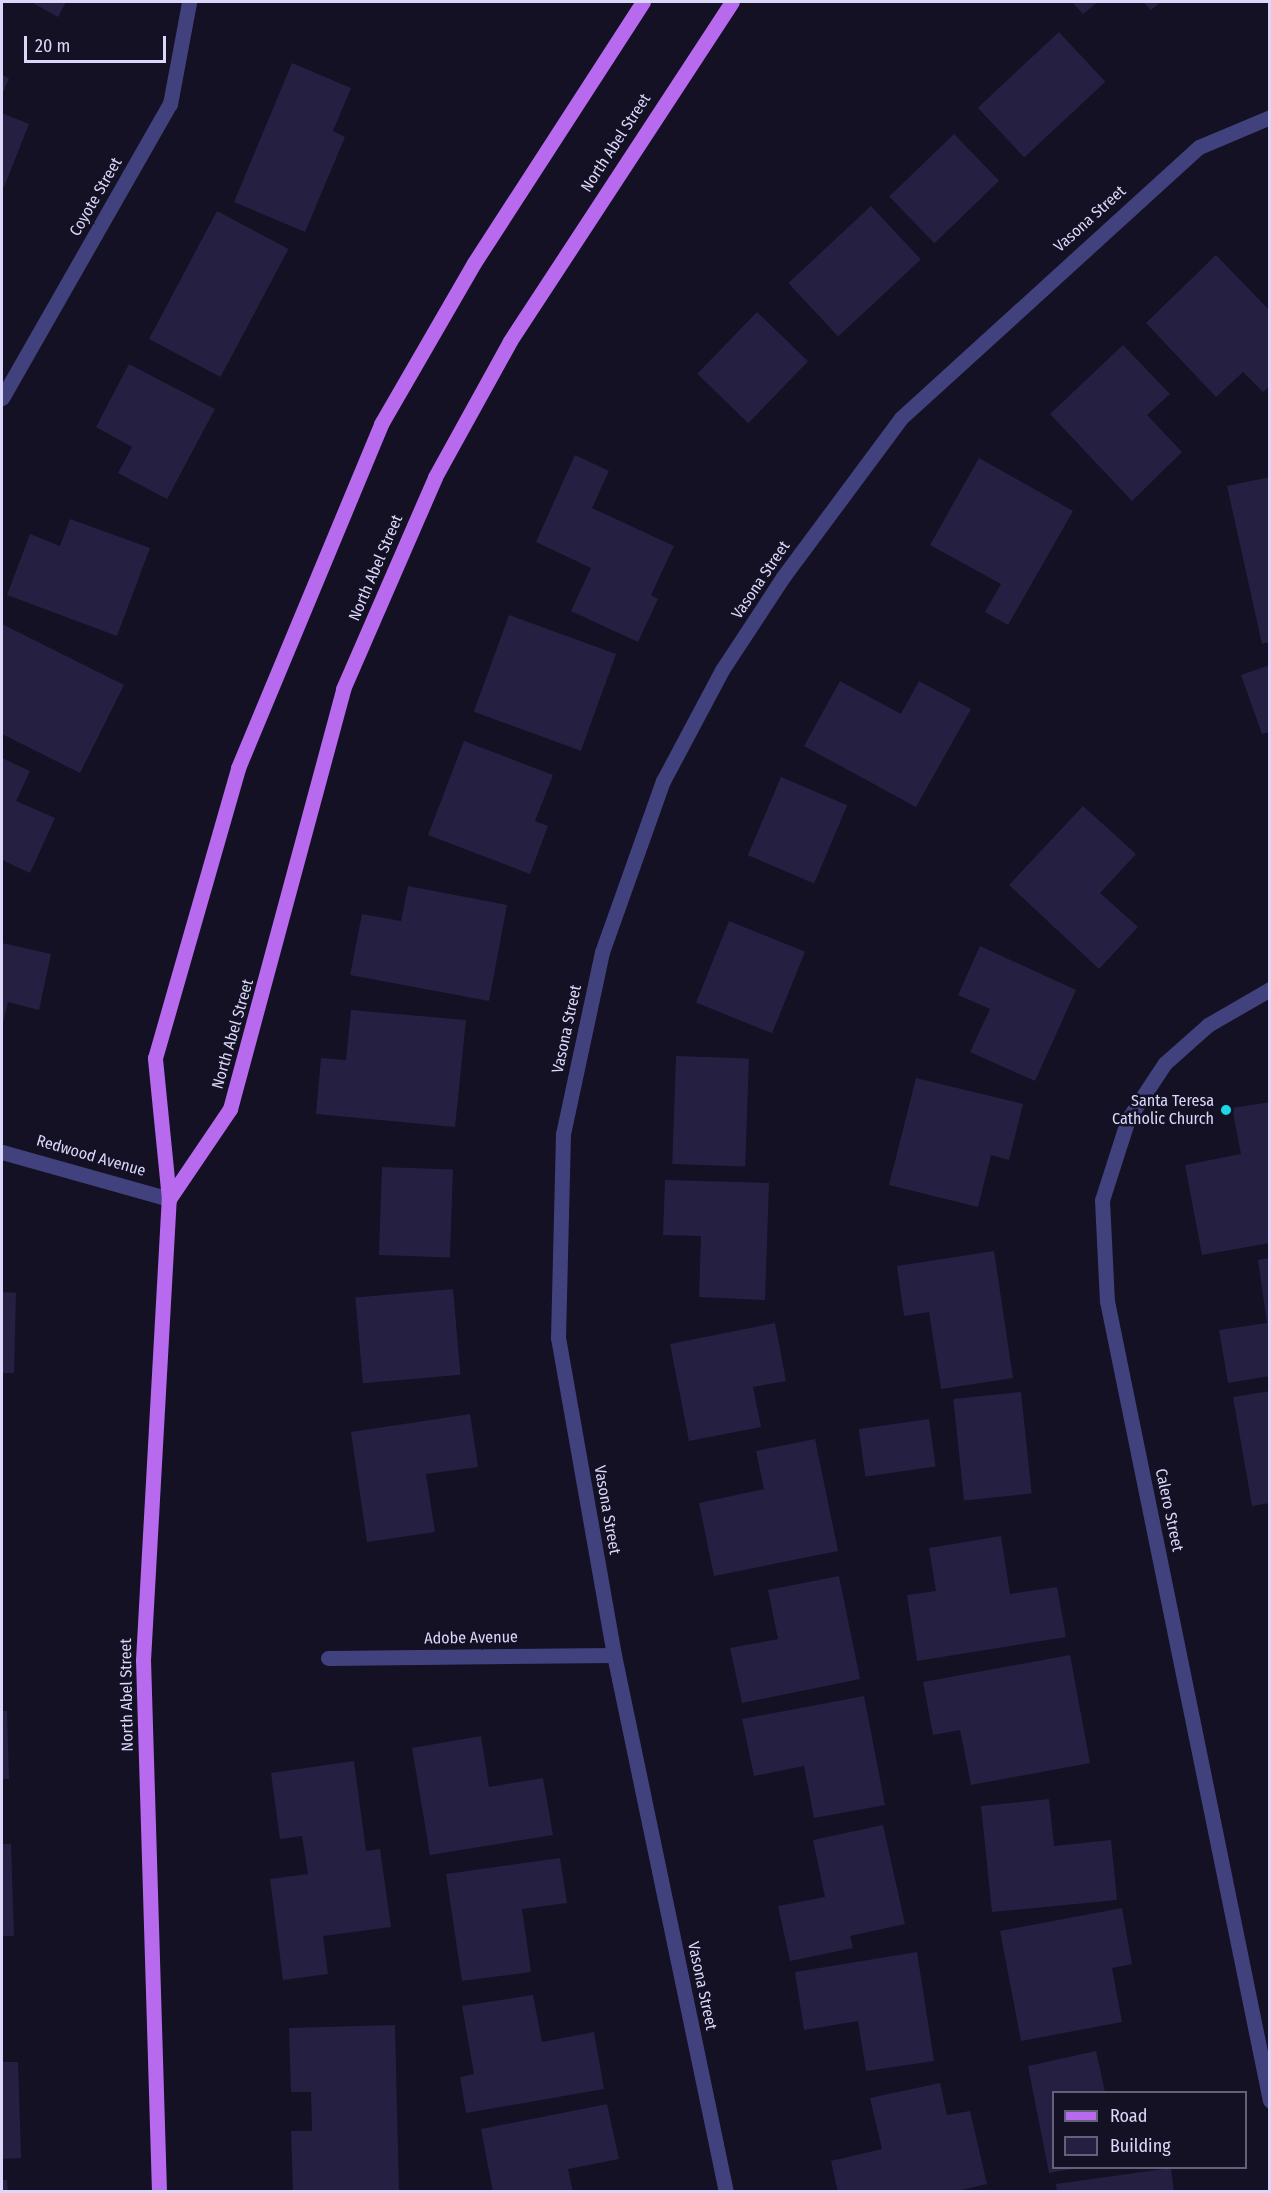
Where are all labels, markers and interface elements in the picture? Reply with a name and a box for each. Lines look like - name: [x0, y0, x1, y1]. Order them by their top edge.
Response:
- scale bar: [27, 24, 170, 62]
- text: 20 m: [35, 35, 70, 57]
- street label: North Abel Street: [577, 90, 655, 196]
- street label: Coyote Street: [66, 154, 126, 240]
- street label: Vasona Street: [1050, 182, 1130, 256]
- street label: North Abel Street: [345, 512, 407, 624]
- street label: Vasona Street: [728, 537, 794, 623]
- street label: North Abel Street: [208, 977, 258, 1091]
- street label: Vasona Street: [548, 983, 586, 1075]
- place label: Santa Teresa Catholic Church: [1112, 1091, 1214, 1129]
- marker: Santa Teresa Catholic Church: [1219, 1103, 1233, 1117]
- street label: Redwood Avenue: [34, 1131, 148, 1181]
- street label: Vasona Street: [590, 1464, 624, 1556]
- street label: Calero Street: [1151, 1467, 1187, 1553]
- street label: Adobe Avenue: [424, 1628, 518, 1648]
- street label: North Abel Street: [116, 1638, 138, 1752]
- street label: Vasona Street: [683, 1940, 721, 2032]
- legend: [1052, 2091, 1247, 2169]
- text: Road: [1110, 2105, 1147, 2127]
- text: Building: [1110, 2135, 1171, 2157]

